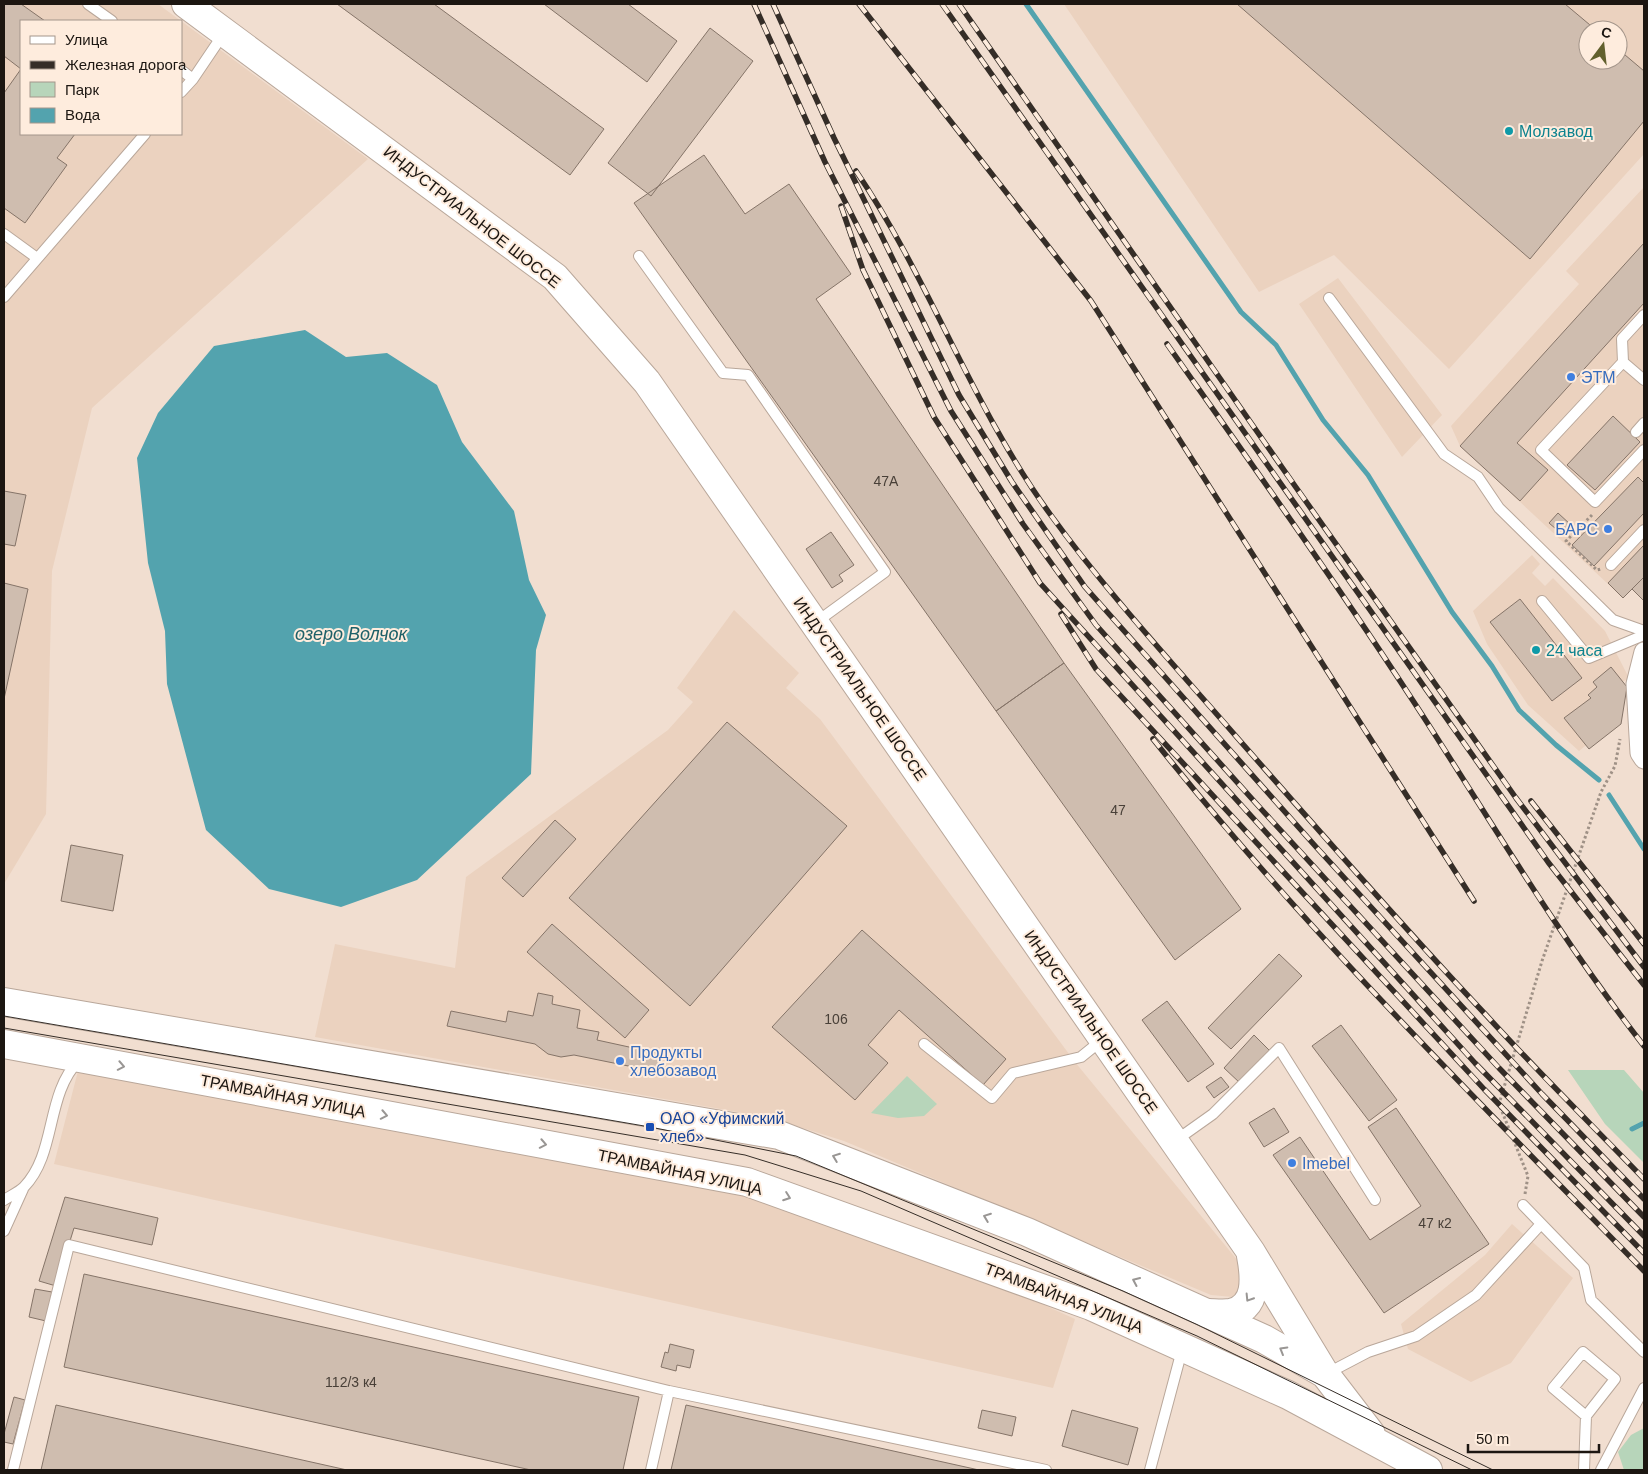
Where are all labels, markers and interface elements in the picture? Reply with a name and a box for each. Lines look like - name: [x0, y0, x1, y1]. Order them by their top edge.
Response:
- legend: [20, 20, 182, 135]
- north arrow: [1578, 20, 1628, 70]
- text: С: [1599, 23, 1613, 41]
- text: Улица: [65, 31, 108, 48]
- text: Железная дорога: [65, 56, 187, 73]
- text: Парк: [65, 81, 99, 98]
- text: Вода: [65, 106, 101, 123]
- place label: Молзавод: [1519, 123, 1593, 140]
- marker: Молзавод: [1503, 125, 1515, 137]
- street label: ИНДУСТРИАЛЬНОЕ ШОССЕ: [380, 143, 564, 291]
- place label: ЭТМ: [1581, 369, 1616, 386]
- marker: ЭТМ: [1565, 371, 1577, 383]
- house number: 47А: [874, 473, 899, 489]
- place label: БАРС: [1555, 521, 1598, 538]
- marker: БАРС: [1602, 523, 1614, 535]
- street label: ИНДУСТРИАЛЬНОЕ ШОССЕ: [790, 594, 930, 784]
- water label: озеро Волчок: [295, 624, 409, 644]
- place label: 24 часа: [1546, 642, 1602, 659]
- marker: 24 часа: [1530, 644, 1542, 656]
- house number: 47: [1110, 802, 1126, 818]
- street label: ИНДУСТРИАЛЬНОЕ ШОССЕ: [1021, 927, 1161, 1117]
- house number: 106: [824, 1011, 848, 1027]
- place label: Продукты хлебозавод: [630, 1044, 717, 1079]
- marker: Продукты хлебозавод: [614, 1055, 626, 1067]
- one-way arrow: [116, 1060, 125, 1070]
- street label: ТРАМВАЙНАЯ УЛИЦА: [199, 1071, 368, 1120]
- one-way arrow: [379, 1109, 388, 1119]
- place label: ОАО «Уфимский хлеб»: [660, 1110, 784, 1145]
- marker: ОАО «Уфимский хлеб»: [644, 1121, 656, 1133]
- one-way arrow: [539, 1139, 548, 1149]
- street label: ТРАМВАЙНАЯ УЛИЦА: [596, 1145, 764, 1198]
- one-way arrow: [832, 1153, 840, 1163]
- place label: Imebel: [1302, 1155, 1350, 1172]
- marker: Imebel: [1286, 1157, 1298, 1169]
- one-way arrow: [783, 1191, 791, 1201]
- one-way arrow: [983, 1212, 992, 1223]
- house number: 47 к2: [1418, 1215, 1452, 1231]
- street label: ТРАМВАЙНАЯ УЛИЦА: [983, 1259, 1146, 1336]
- one-way arrow: [1132, 1277, 1141, 1288]
- one-way arrow: [1245, 1293, 1255, 1302]
- one-way arrow: [1279, 1346, 1288, 1356]
- house number: 112/3 к4: [325, 1374, 377, 1390]
- scale bar: [1468, 1422, 1599, 1454]
- text: 50 m: [1476, 1430, 1509, 1447]

